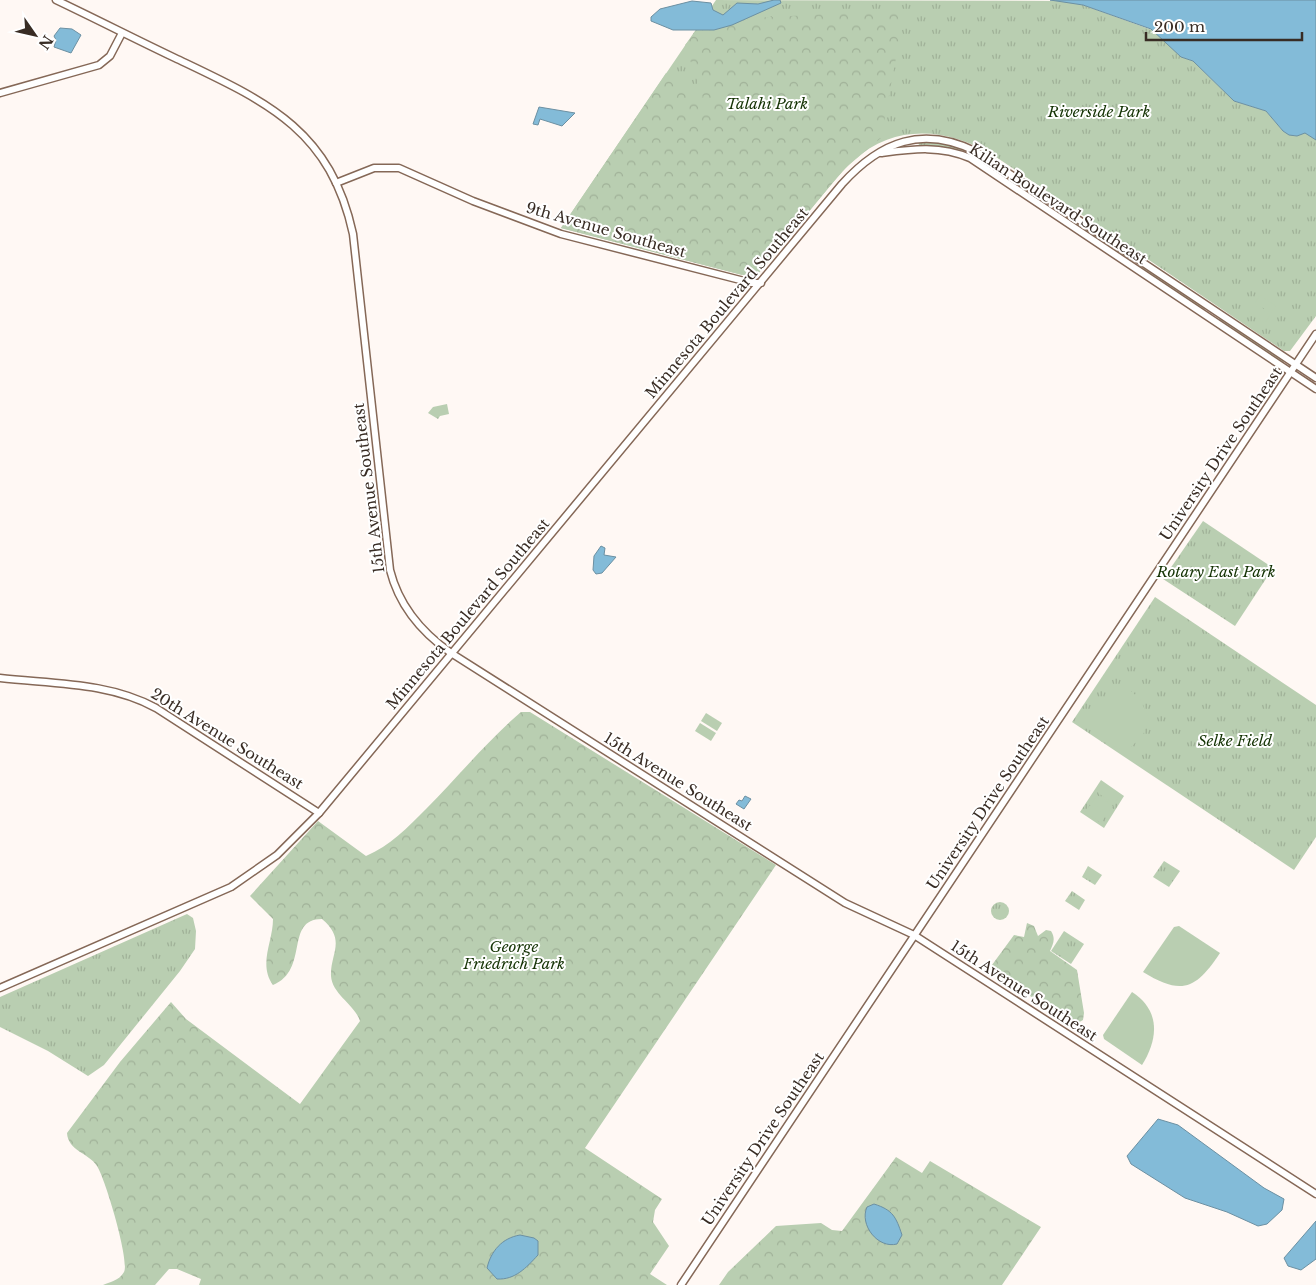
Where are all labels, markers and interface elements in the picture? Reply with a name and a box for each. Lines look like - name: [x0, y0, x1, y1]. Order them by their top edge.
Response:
- north arrow: [10, 10, 60, 60]
- scale bar: [1146, 10, 1302, 42]
- text: 200 m: [1154, 17, 1205, 36]
- text: N: [35, 32, 57, 53]
- park label: Talahi Park: [726, 94, 808, 113]
- park label: Riverside Park: [1047, 102, 1150, 121]
- street label: Kilian Boulevard Southeast: [966, 139, 1151, 268]
- street label: 9th Avenue Southeast: [524, 198, 689, 262]
- street label: Minnesota Boulevard Southeast: [641, 203, 812, 402]
- street label: University Drive Southeast: [1155, 363, 1286, 544]
- street label: 15th Avenue Southeast: [349, 402, 388, 574]
- street label: Minnesota Boulevard Southeast: [382, 514, 553, 713]
- park label: Rotary East Park: [1155, 562, 1276, 581]
- street label: 20th Avenue Southeast: [148, 684, 307, 793]
- street label: University Drive Southeast: [922, 712, 1053, 893]
- street label: 15th Avenue Southeast: [601, 728, 756, 835]
- park label: Selke Field: [1198, 731, 1272, 750]
- street label: 15th Avenue Southeast: [947, 936, 1102, 1045]
- park label: George Friedrich Park: [462, 937, 565, 973]
- street label: University Drive Southeast: [697, 1048, 828, 1229]

